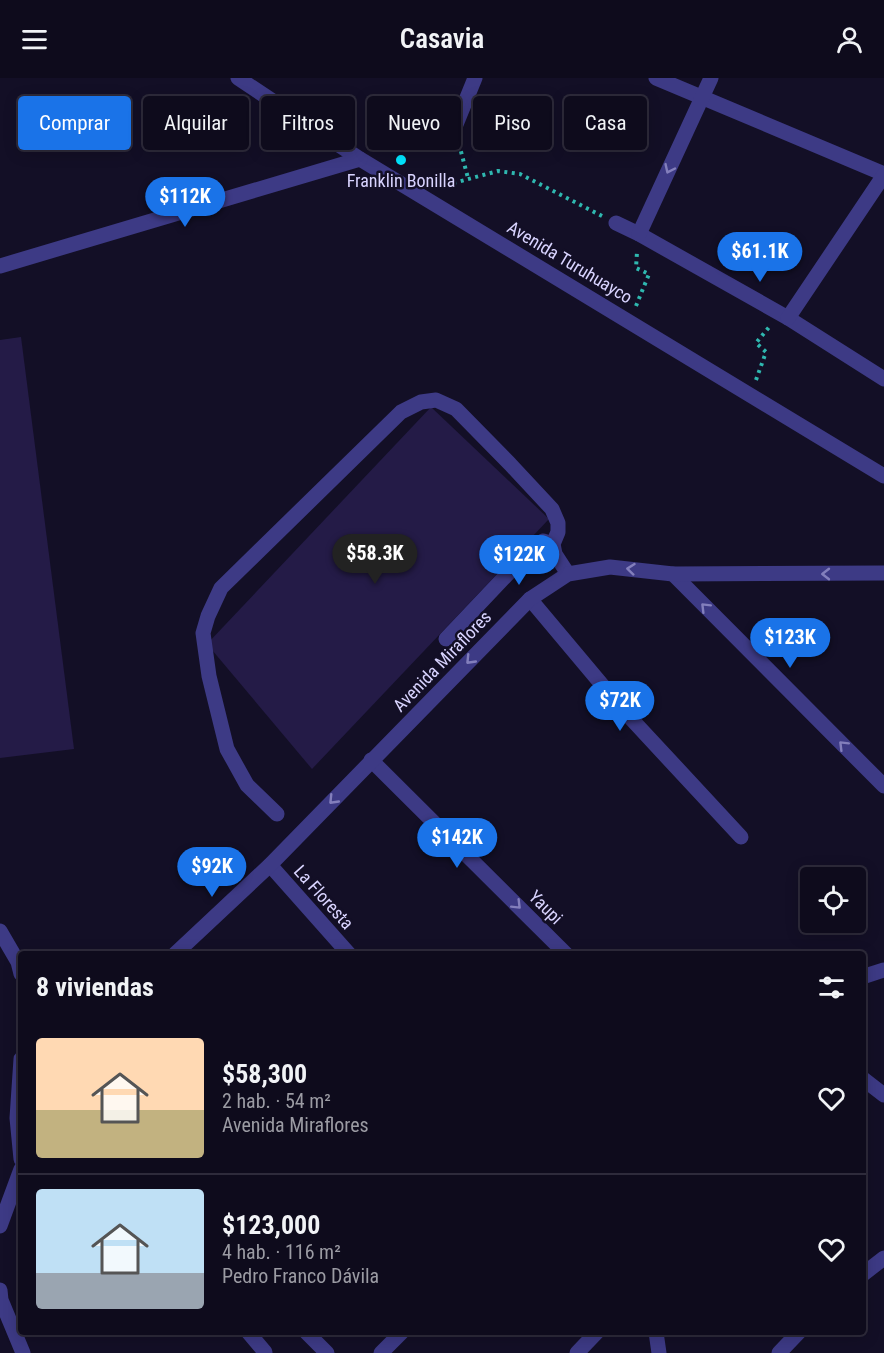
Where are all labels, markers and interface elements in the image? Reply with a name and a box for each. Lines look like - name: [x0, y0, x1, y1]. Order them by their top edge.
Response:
- icon: menu: [18, 23, 51, 56]
- text: Casavia: [400, 23, 484, 55]
- icon: person: [833, 23, 866, 56]
- chip: Comprar: [18, 96, 131, 150]
- chip: Alquilar: [143, 96, 249, 150]
- chip: Filtros: [261, 96, 355, 150]
- chip: Nuevo: [367, 96, 461, 150]
- chip: Piso: [473, 96, 552, 150]
- chip: Casa: [564, 96, 647, 150]
- marker: Franklin Bonilla: [394, 153, 408, 167]
- one-way arrow: [665, 163, 677, 174]
- place label: Franklin Bonilla: [347, 170, 455, 191]
- pin: $112K: [143, 177, 227, 228]
- text: $112K: [159, 184, 211, 208]
- street label: Avenida Turuhuayco: [504, 216, 636, 308]
- pin: $61.1K: [711, 232, 809, 283]
- text: $61.1K: [731, 239, 789, 263]
- pin: $58.3K: [326, 534, 424, 585]
- pin: $122K: [477, 535, 561, 586]
- text: $58.3K: [346, 541, 404, 565]
- text: $122K: [493, 542, 545, 566]
- one-way arrow: [626, 563, 635, 576]
- one-way arrow: [821, 568, 830, 580]
- one-way arrow: [702, 603, 713, 614]
- street label: Avenida Miraflores: [389, 606, 495, 716]
- pin: $123K: [748, 618, 832, 669]
- text: $123K: [764, 625, 816, 649]
- one-way arrow: [466, 653, 477, 664]
- pin: $72K: [584, 681, 656, 732]
- text: $72K: [599, 688, 641, 712]
- one-way arrow: [839, 741, 850, 752]
- one-way arrow: [330, 792, 341, 803]
- pin: $142K: [415, 818, 499, 869]
- text: $142K: [431, 825, 483, 849]
- pin: $92K: [176, 847, 248, 898]
- text: $92K: [191, 854, 233, 878]
- street label: La Floresta: [290, 861, 358, 933]
- map controls: [800, 867, 866, 933]
- button: locate: [800, 867, 866, 933]
- street label: Yaupi: [525, 886, 567, 928]
- one-way arrow: [509, 898, 520, 909]
- icon: filters: [815, 971, 848, 1004]
- text: 8 viviendas: [36, 972, 154, 1002]
- text: $58,300: [222, 1059, 307, 1089]
- icon: home: [84, 1062, 156, 1134]
- icon: heart: [815, 1082, 848, 1115]
- text: 2 hab. · 54 m²: [222, 1089, 331, 1113]
- text: Avenida Miraflores: [222, 1113, 369, 1137]
- text: $123,000: [222, 1210, 320, 1240]
- icon: home: [84, 1213, 156, 1285]
- icon: heart: [815, 1233, 848, 1266]
- text: 4 hab. · 116 m²: [222, 1240, 341, 1264]
- text: Pedro Franco Dávila: [222, 1264, 379, 1288]

